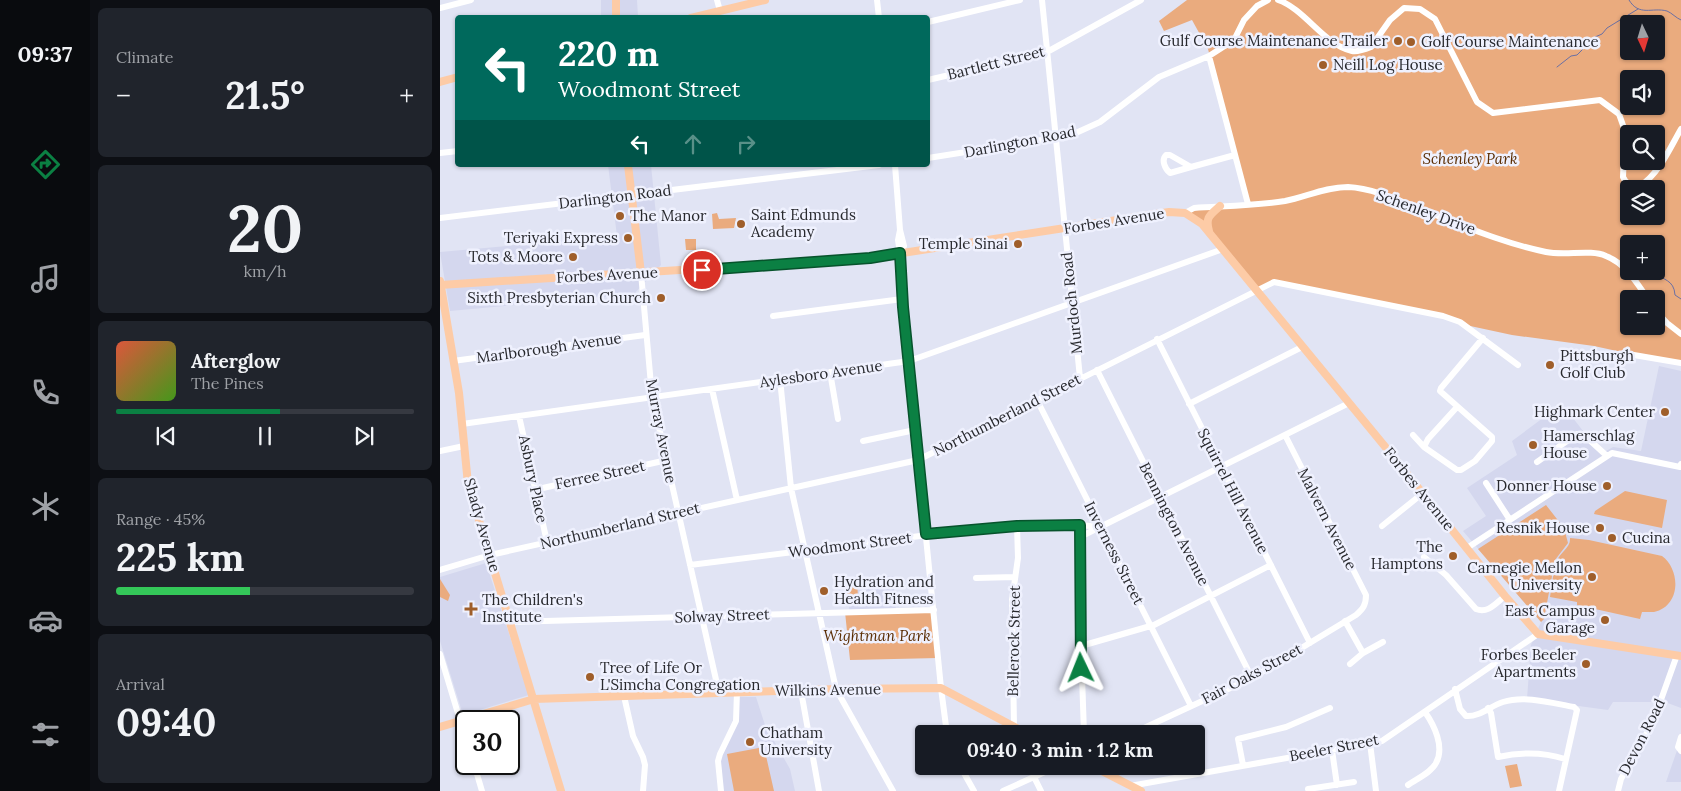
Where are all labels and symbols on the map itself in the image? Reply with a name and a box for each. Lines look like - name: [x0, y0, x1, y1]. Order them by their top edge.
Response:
- north arrow: [1620, 15, 1665, 60]
- place label: Gulf Course Maintenance Trailer: [1160, 31, 1388, 50]
- place label: Golf Course Maintenance: [1421, 32, 1599, 51]
- marker: Gulf Course Maintenance Trailer: [1392, 35, 1404, 47]
- marker: Golf Course Maintenance: [1405, 36, 1417, 48]
- street label: Bartlett Street: [945, 41, 1047, 84]
- place label: Neill Log House: [1333, 55, 1443, 74]
- marker: Neill Log House: [1317, 59, 1329, 71]
- street label: Darlington Road: [962, 121, 1077, 162]
- park label: Schenley Park: [1422, 149, 1518, 168]
- street label: Darlington Road: [558, 180, 672, 213]
- street label: Schenley Drive: [1374, 185, 1478, 238]
- street label: Forbes Avenue: [1062, 203, 1166, 238]
- place label: Saint Edmunds Academy: [750, 205, 856, 241]
- place label: The Manor: [630, 206, 707, 225]
- marker: The Manor: [614, 210, 626, 222]
- marker: Saint Edmunds Academy: [735, 218, 747, 230]
- place label: Teriyaki Express: [504, 228, 618, 247]
- marker: Teriyaki Express: [622, 232, 634, 244]
- place label: Temple Sinai: [919, 234, 1008, 253]
- marker: Temple Sinai: [1012, 238, 1024, 250]
- place label: Tots & Moore: [469, 247, 563, 266]
- pin: [681, 249, 723, 291]
- marker: Tots & Moore: [567, 251, 579, 263]
- street label: Murdoch Road: [1057, 251, 1086, 355]
- street label: Forbes Avenue: [556, 262, 658, 287]
- place label: Sixth Presbyterian Church: [467, 288, 651, 307]
- marker: Sixth Presbyterian Church: [655, 292, 667, 304]
- street label: Marlborough Avenue: [475, 328, 623, 367]
- place label: Pittsburgh Golf Club: [1560, 346, 1634, 382]
- street label: Aylesboro Avenue: [757, 355, 884, 392]
- marker: Pittsburgh Golf Club: [1544, 359, 1556, 371]
- street label: Northumberland Street: [930, 369, 1084, 460]
- street label: Murray Avenue: [642, 377, 681, 485]
- place label: Highmark Center: [1534, 402, 1655, 421]
- marker: Highmark Center: [1659, 406, 1671, 418]
- street label: Squirrel Hill Avenue: [1194, 425, 1273, 557]
- place label: Hamerschlag House: [1543, 426, 1635, 462]
- street label: Asbury Place: [515, 432, 552, 525]
- marker: Hamerschlag House: [1527, 439, 1539, 451]
- street label: Forbes Avenue: [1380, 443, 1459, 534]
- street label: Ferree Street: [553, 456, 647, 493]
- street label: Bennington Avenue: [1135, 459, 1214, 589]
- street label: Malvern Avenue: [1294, 465, 1361, 573]
- street label: Shady Avenue: [460, 476, 505, 574]
- place label: Donner House: [1496, 476, 1597, 495]
- marker: Donner House: [1601, 480, 1613, 492]
- street label: Northumberland Street: [538, 498, 702, 553]
- street label: Inverness Street: [1080, 498, 1149, 608]
- place label: Resnik House: [1496, 518, 1590, 537]
- marker: Resnik House: [1594, 522, 1606, 534]
- street label: Woodmont Street: [787, 527, 913, 562]
- place label: Cucina: [1622, 528, 1671, 547]
- marker: Cucina: [1606, 532, 1618, 544]
- place label: The Hamptons: [1371, 537, 1443, 573]
- marker: The Hamptons: [1447, 550, 1459, 562]
- place label: Carnegie Mellon University: [1467, 558, 1582, 594]
- marker: Carnegie Mellon University: [1586, 571, 1598, 583]
- place label: Hydration and Health Fitness: [834, 572, 934, 608]
- marker: Hydration and Health Fitness: [818, 585, 830, 597]
- street label: Bellerock Street: [1003, 585, 1024, 697]
- place label: The Children's Institute: [482, 590, 583, 626]
- place label: East Campus Garage: [1505, 601, 1595, 637]
- marker: The Children's Institute: [464, 602, 478, 616]
- street label: Solway Street: [674, 604, 770, 627]
- marker: East Campus Garage: [1599, 614, 1611, 626]
- park label: Wightman Park: [823, 626, 931, 645]
- street label: Fair Oaks Street: [1198, 639, 1305, 708]
- position arrow: [1054, 641, 1106, 693]
- place label: Forbes Beeler Apartments: [1481, 645, 1576, 681]
- place label: Tree of Life Or L'Simcha Congregation: [600, 658, 760, 694]
- marker: Forbes Beeler Apartments: [1580, 658, 1592, 670]
- marker: Tree of Life Or L'Simcha Congregation: [584, 671, 596, 683]
- street label: Wilkins Avenue: [775, 679, 881, 700]
- street label: Devon Road: [1614, 695, 1669, 778]
- speed limit sign: 30: [455, 710, 520, 775]
- place label: Chatham University: [760, 723, 832, 759]
- street label: Beeler Street: [1288, 729, 1380, 765]
- marker: Chatham University: [744, 736, 756, 748]

